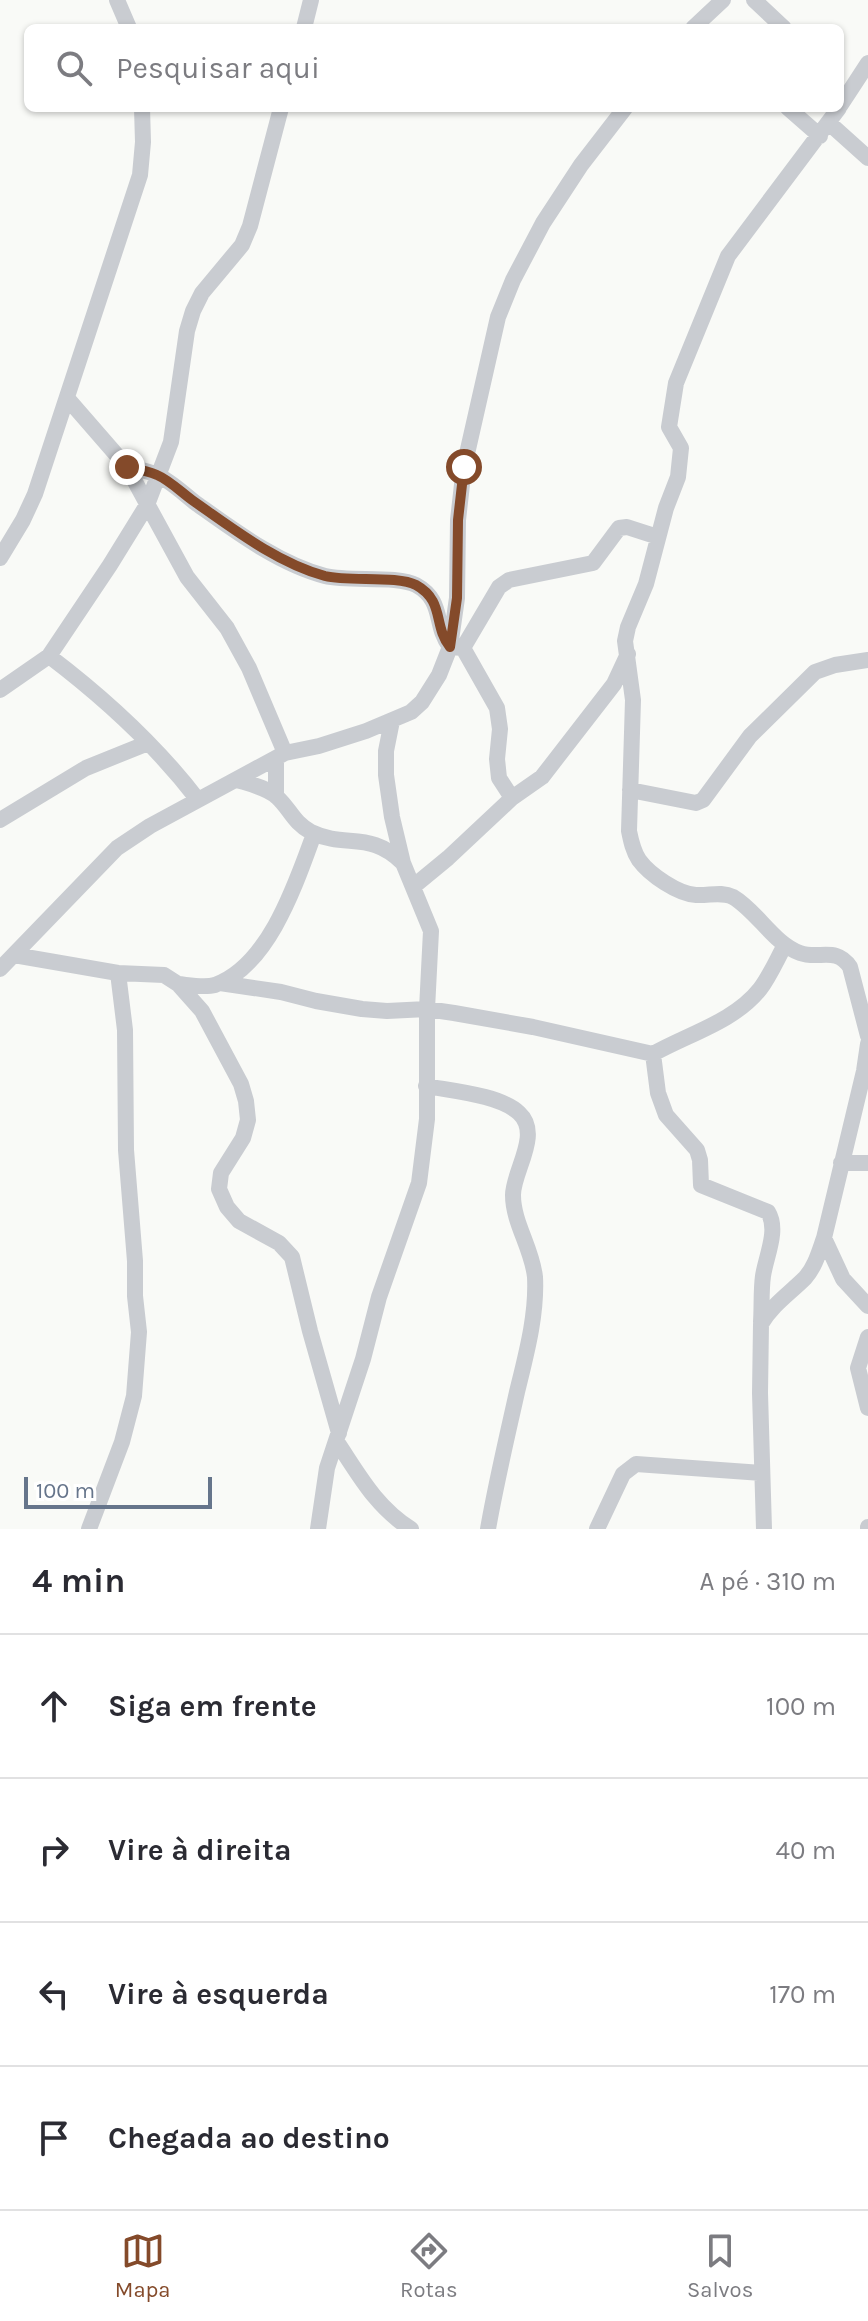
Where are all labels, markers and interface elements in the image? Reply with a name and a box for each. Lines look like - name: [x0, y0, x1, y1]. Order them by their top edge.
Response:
- search box: [24, 24, 844, 112]
- icon: search: [52, 46, 96, 90]
- text: Pesquisar aqui: [116, 50, 320, 86]
- route end: [109, 449, 145, 485]
- route start: [446, 449, 482, 485]
- scale bar: [24, 1473, 212, 1509]
- text: 100 m: [36, 1478, 95, 1504]
- text: 4 min: [32, 1561, 125, 1601]
- text: A pé · 310 m: [699, 1566, 836, 1597]
- icon: ahead: [32, 1684, 76, 1728]
- text: Siga em frente: [108, 1688, 317, 1724]
- text: 100 m: [766, 1691, 836, 1722]
- icon: right: [32, 1828, 76, 1872]
- text: Vire à direita: [108, 1832, 291, 1868]
- text: 40 m: [776, 1835, 836, 1866]
- icon: left: [32, 1972, 76, 2016]
- text: Vire à esquerda: [108, 1976, 329, 2012]
- text: 170 m: [769, 1979, 836, 2010]
- icon: arrive: [32, 2116, 76, 2160]
- text: Chegada ao destino: [108, 2120, 390, 2156]
- tab: Mapa: [115, 2229, 170, 2303]
- tab: Rotas: [400, 2229, 457, 2303]
- tab: Salvos: [687, 2229, 753, 2303]

